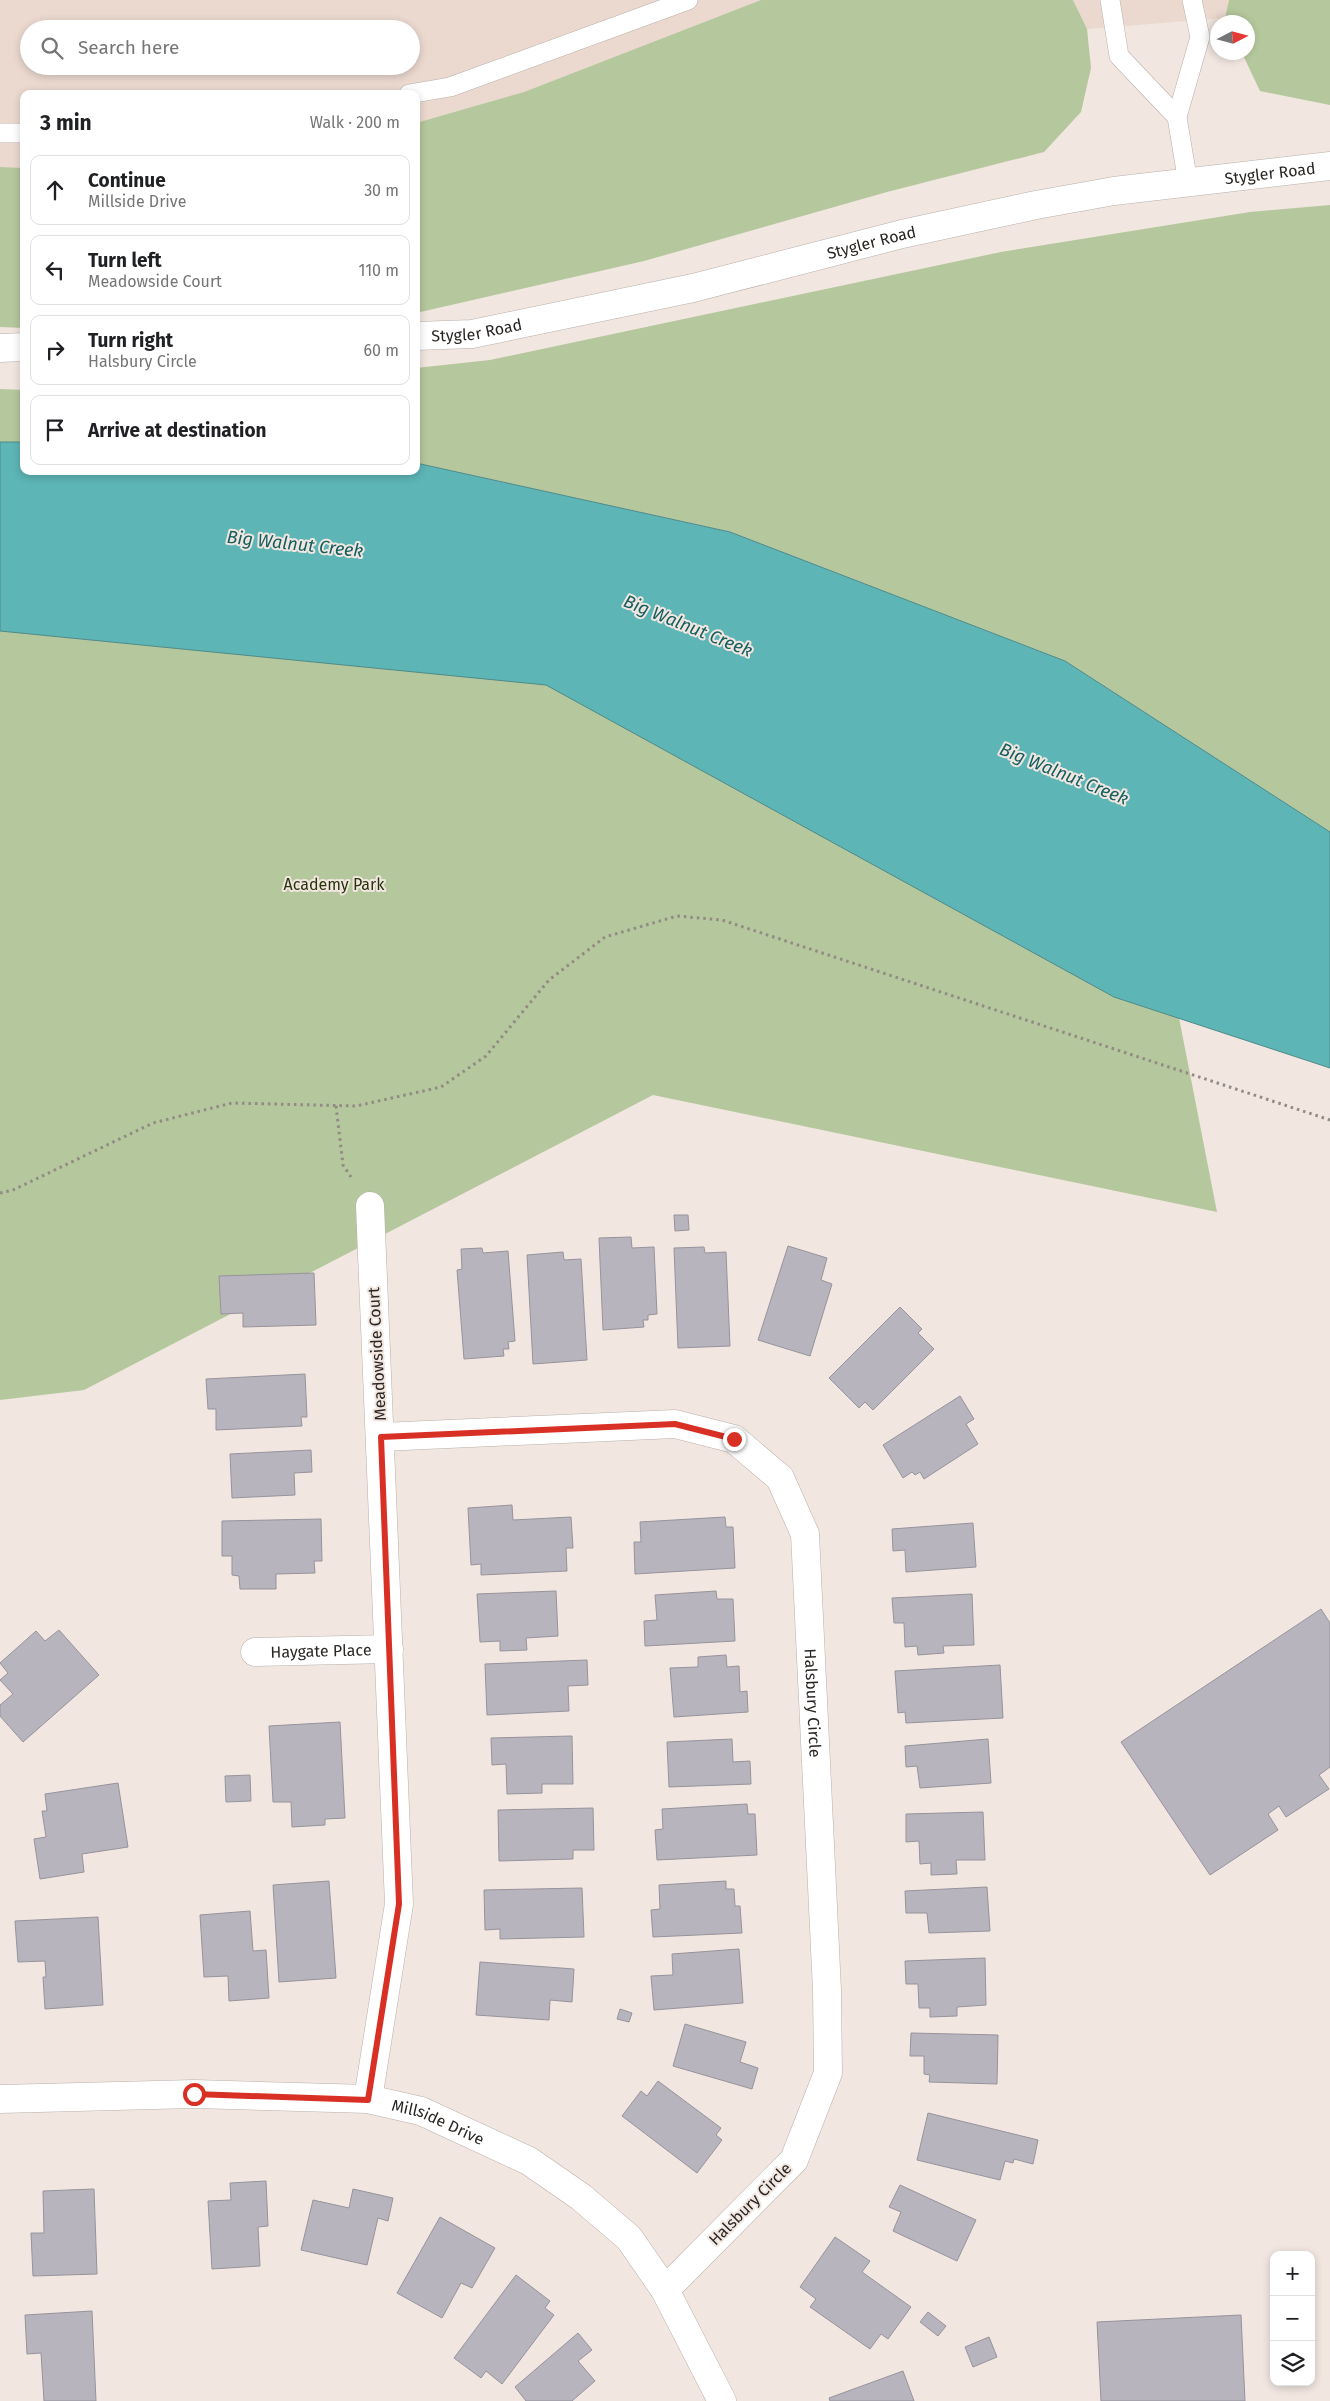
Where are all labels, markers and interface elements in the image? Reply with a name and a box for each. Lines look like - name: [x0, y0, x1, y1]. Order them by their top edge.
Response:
- north arrow: [1210, 15, 1255, 60]
- search box: [20, 20, 420, 75]
- icon: search: [38, 34, 66, 62]
- text: Search here: [78, 36, 179, 59]
- text: 3 min: [40, 110, 92, 136]
- text: Walk · 200 m: [310, 113, 400, 132]
- street label: Stygler Road: [1224, 158, 1316, 188]
- text: Continue: [88, 169, 166, 192]
- icon: ahead: [41, 176, 69, 204]
- text: 30 m: [364, 181, 399, 200]
- text: Millside Drive: [88, 192, 186, 211]
- street label: Stygler Road: [825, 222, 918, 263]
- text: Turn left: [88, 249, 162, 272]
- icon: left: [41, 256, 69, 284]
- text: 110 m: [358, 261, 399, 280]
- text: Meadowside Court: [88, 272, 222, 291]
- street label: Stygler Road: [431, 314, 524, 345]
- text: Turn right: [88, 329, 173, 352]
- icon: right: [41, 336, 69, 364]
- text: 60 m: [364, 341, 399, 360]
- text: Halsbury Circle: [88, 352, 197, 371]
- icon: arrive: [41, 416, 69, 444]
- text: Arrive at destination: [88, 419, 267, 442]
- water label: Big Walnut Creek: [226, 526, 365, 562]
- water label: Big Walnut Creek: [620, 590, 756, 662]
- water label: Big Walnut Creek: [996, 738, 1132, 810]
- park label: Academy Park: [284, 875, 385, 894]
- street label: Meadowside Court: [364, 1286, 390, 1421]
- route end: [723, 1428, 746, 1451]
- street label: Haygate Place: [270, 1640, 372, 1661]
- street label: Halsbury Circle: [801, 1648, 825, 1758]
- route start: [183, 2083, 206, 2106]
- street label: Millside Drive: [390, 2095, 487, 2149]
- street label: Halsbury Circle: [705, 2159, 795, 2249]
- map controls: [1270, 2251, 1315, 2386]
- button: +: [1270, 2251, 1315, 2296]
- button: −: [1270, 2296, 1315, 2341]
- button: layers: [1270, 2341, 1315, 2386]

